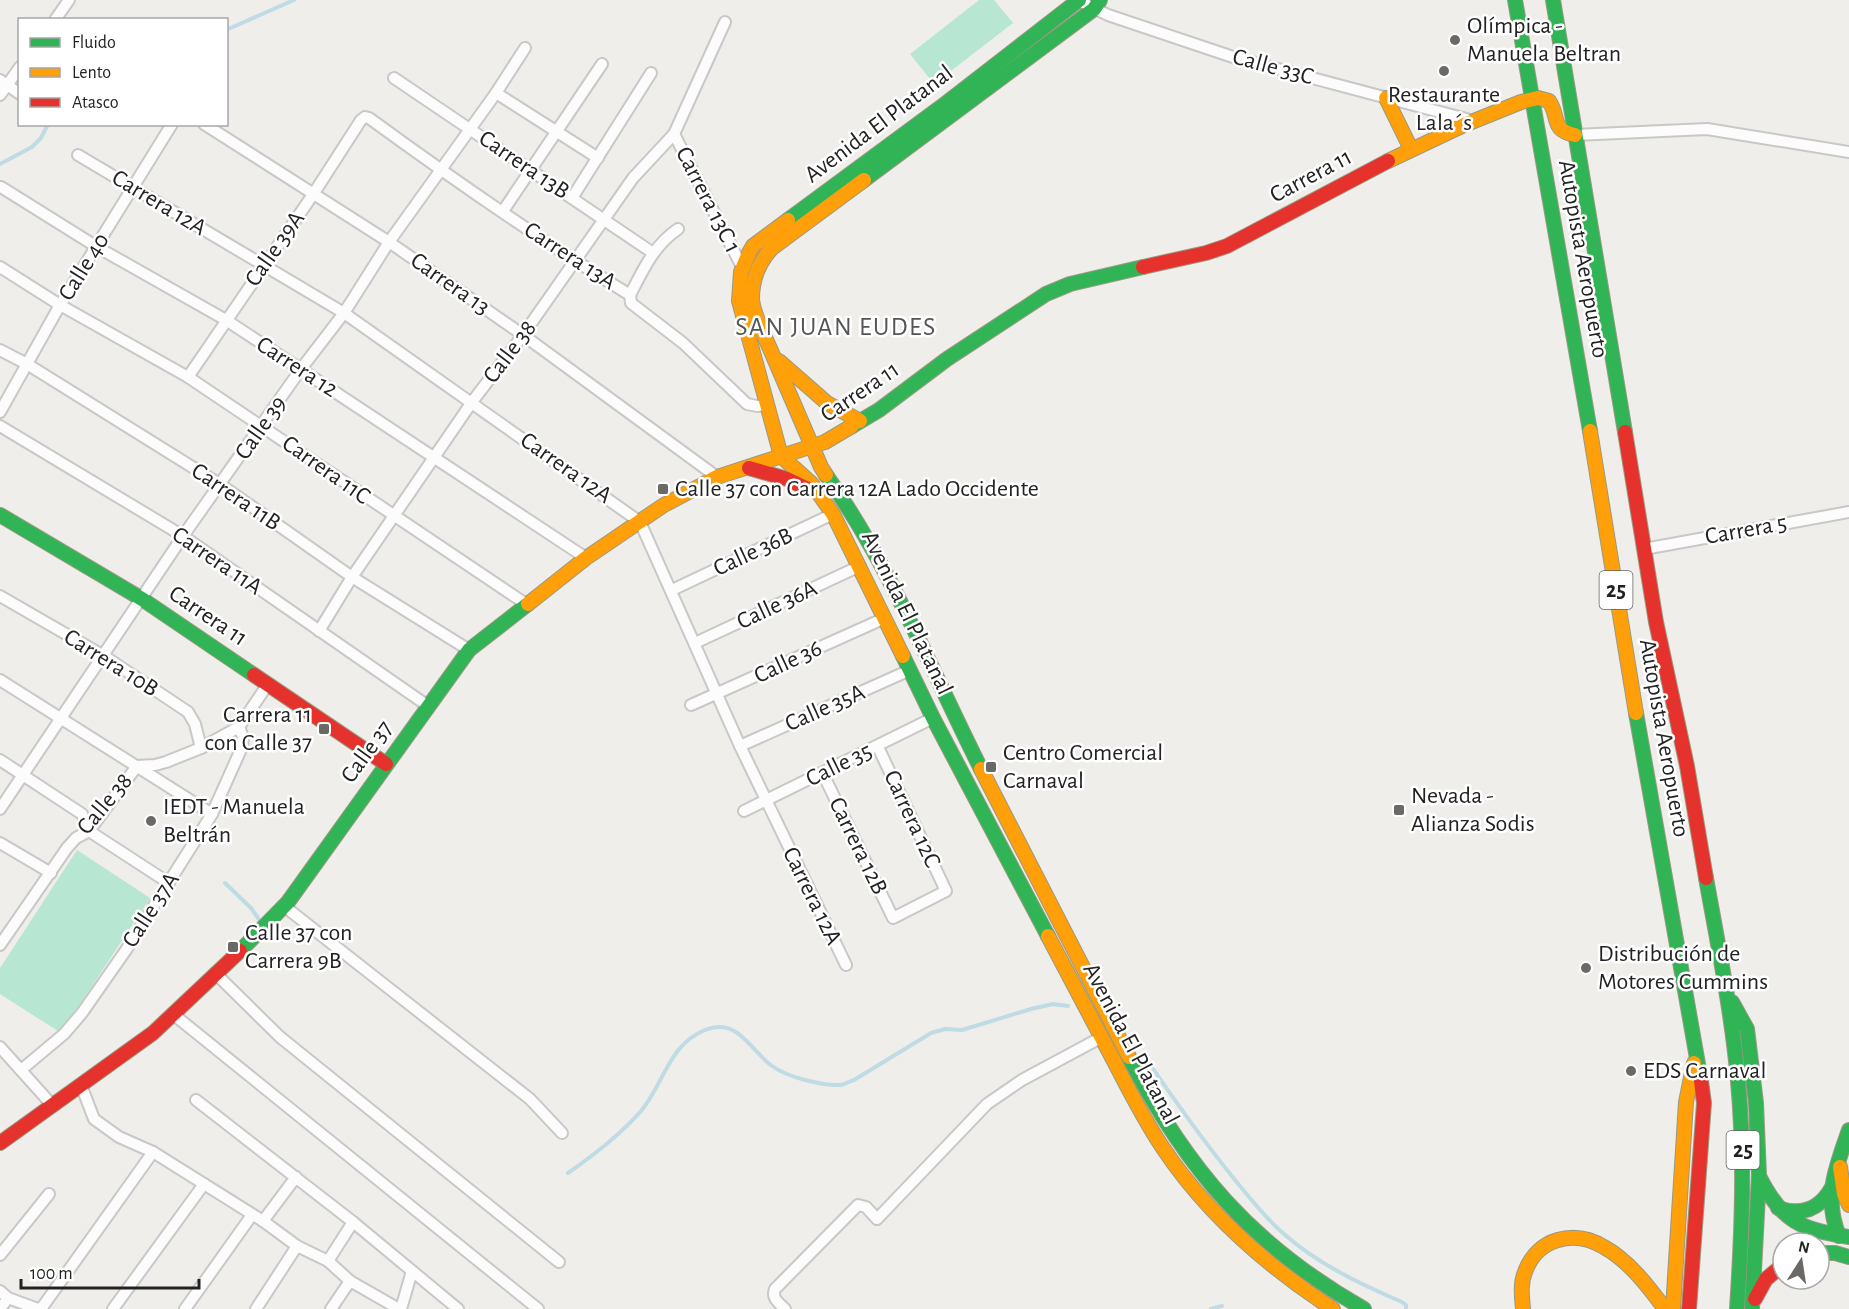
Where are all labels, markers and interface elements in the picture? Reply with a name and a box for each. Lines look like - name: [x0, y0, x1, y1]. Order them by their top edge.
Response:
- place label: Olímpica - Manuela Beltran: [1467, 14, 1621, 66]
- legend: [18, 18, 228, 126]
- marker: Olímpica - Manuela Beltran: [1448, 33, 1462, 47]
- text: Fluido: [72, 34, 116, 52]
- street label: Calle 33C: [1230, 45, 1316, 89]
- street label: Avenida El Platanal: [800, 61, 958, 187]
- text: Lento: [72, 64, 111, 82]
- marker: Restaurante Lala´s: [1437, 64, 1451, 78]
- place label: Restaurante Lala´s: [1388, 83, 1500, 135]
- text: Atasco: [72, 94, 119, 112]
- street label: Carrera 13B: [474, 126, 574, 204]
- street label: Carrera 13C 1: [671, 143, 745, 257]
- street label: Carrera 11: [1266, 145, 1356, 207]
- street label: Autopista Aeropuerto: [1554, 158, 1612, 360]
- street label: Carrera 12A: [108, 166, 210, 241]
- street label: Calle 39A: [241, 207, 309, 291]
- street label: Carrera 13A: [520, 217, 620, 295]
- street label: Calle 40: [54, 229, 114, 305]
- street label: Carrera 13: [406, 248, 494, 320]
- district label: SAN JUAN EUDES: [735, 314, 937, 340]
- street label: Calle 38: [479, 316, 541, 388]
- street label: Carrera 12: [252, 332, 342, 402]
- street label: Carrera 11: [816, 357, 904, 427]
- street label: Calle 39: [231, 392, 291, 464]
- street label: Carrera 12A: [516, 428, 616, 508]
- street label: Carrera 11C: [278, 431, 374, 509]
- street label: Carrera 11B: [187, 459, 285, 535]
- place label: Calle 37 con Carrera 12A Lado Occidente: [675, 477, 1039, 501]
- marker: Calle 37 con Carrera 12A Lado Occidente: [656, 482, 670, 496]
- street label: Carrera 5: [1703, 511, 1789, 549]
- street label: Carrera 11A: [168, 522, 266, 600]
- street label: Calle 36B: [710, 523, 796, 581]
- street label: Avenida El Platanal: [857, 527, 957, 699]
- road number: 25: [1600, 571, 1632, 609]
- street label: Calle 36A: [733, 576, 821, 634]
- street label: Carrera 11: [164, 581, 252, 651]
- street label: Carrera 10B: [60, 625, 162, 701]
- street label: Calle 36: [750, 636, 826, 688]
- street label: Autopista Aeropuerto: [1635, 637, 1693, 839]
- street label: Calle 35A: [782, 680, 868, 736]
- place label: Carrera 11 con Calle 37: [205, 703, 312, 755]
- street label: Calle 37: [337, 716, 397, 788]
- marker: Carrera 11 con Calle 37: [317, 722, 331, 736]
- street label: Calle 35: [802, 739, 876, 791]
- place label: Centro Comercial Carnaval: [1003, 741, 1163, 793]
- marker: Centro Comercial Carnaval: [984, 760, 998, 774]
- street label: Carrera 12C: [879, 767, 945, 871]
- street label: Calle 38: [73, 769, 137, 839]
- place label: Nevada - Alianza Sodis: [1411, 784, 1535, 836]
- street label: Carrera 12B: [824, 794, 892, 898]
- place label: IEDT - Manuela Beltrán: [163, 795, 305, 847]
- marker: Nevada - Alianza Sodis: [1392, 803, 1406, 817]
- marker: IEDT - Manuela Beltrán: [144, 814, 158, 828]
- street label: Carrera 12A: [778, 843, 846, 949]
- street label: Calle 37A: [118, 868, 184, 952]
- place label: Calle 37 con Carrera 9B: [245, 921, 352, 973]
- marker: Calle 37 con Carrera 9B: [226, 940, 240, 954]
- place label: Distribución de Motores Cummins: [1598, 942, 1768, 994]
- street label: Avenida El Platanal: [1078, 959, 1184, 1129]
- marker: Distribución de Motores Cummins: [1579, 961, 1593, 975]
- place label: EDS Carnaval: [1643, 1059, 1766, 1083]
- marker: EDS Carnaval: [1624, 1064, 1638, 1078]
- road number: 25: [1726, 1131, 1760, 1169]
- north arrow: [1771, 1231, 1831, 1291]
- text: N: [1797, 1238, 1811, 1256]
- scale bar: [21, 1252, 200, 1290]
- text: 100 m: [30, 1265, 73, 1283]

